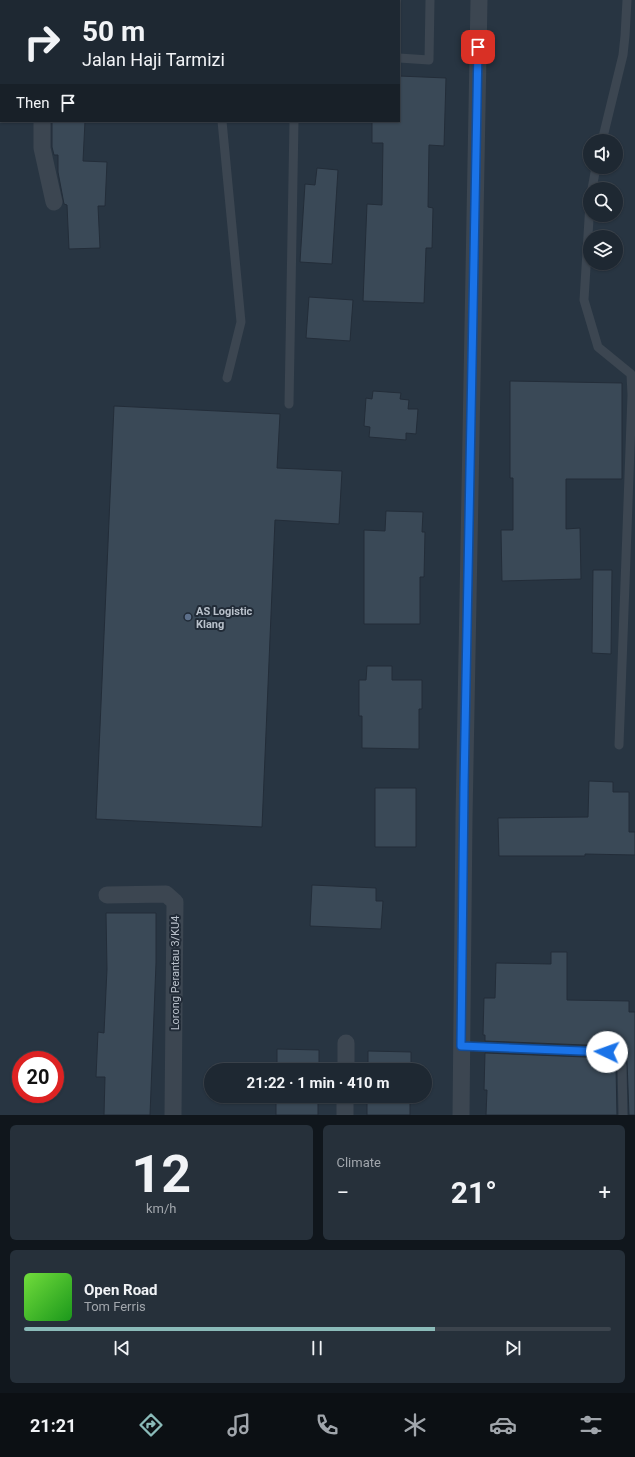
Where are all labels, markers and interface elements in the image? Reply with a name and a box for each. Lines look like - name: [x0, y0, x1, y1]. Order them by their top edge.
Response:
- text: 50 m: [82, 15, 145, 48]
- icon: right: [16, 16, 68, 68]
- pin: [461, 30, 495, 64]
- icon: arrive: [467, 36, 489, 58]
- text: Jalan Haji Tarmizi: [82, 49, 225, 70]
- icon: arrive: [57, 92, 79, 114]
- text: Then: [16, 94, 49, 112]
- map controls: [583, 134, 623, 270]
- button: sound: [583, 134, 623, 174]
- button: search: [583, 182, 623, 222]
- button: layers: [583, 230, 623, 270]
- place label: AS Logistic Klang: [196, 605, 253, 631]
- marker: AS Logistic Klang: [183, 612, 193, 622]
- street label: Lorong Perantau 3/KU4: [169, 916, 182, 1030]
- position arrow: [586, 1031, 628, 1073]
- speed limit sign: 20: [12, 1051, 64, 1103]
- text: 21:22 · 1 min · 410 m: [247, 1074, 389, 1092]
- text: 12: [131, 1144, 191, 1205]
- text: Climate: [337, 1155, 381, 1170]
- text: 21°: [451, 1175, 497, 1210]
- text: −: [337, 1180, 349, 1205]
- text: +: [599, 1180, 611, 1205]
- text: km/h: [146, 1201, 177, 1216]
- text: Open Road: [84, 1281, 158, 1299]
- text: Tom Ferris: [84, 1299, 146, 1314]
- icon: previous: [111, 1337, 133, 1359]
- icon: pause: [306, 1337, 328, 1359]
- icon: next: [502, 1337, 524, 1359]
- icon: directions: [137, 1411, 165, 1439]
- icon: music: [225, 1411, 253, 1439]
- icon: phone: [313, 1411, 341, 1439]
- icon: climate: [401, 1411, 429, 1439]
- icon: car: [489, 1411, 517, 1439]
- icon: filters: [577, 1411, 605, 1439]
- text: 21:21: [30, 1415, 76, 1436]

